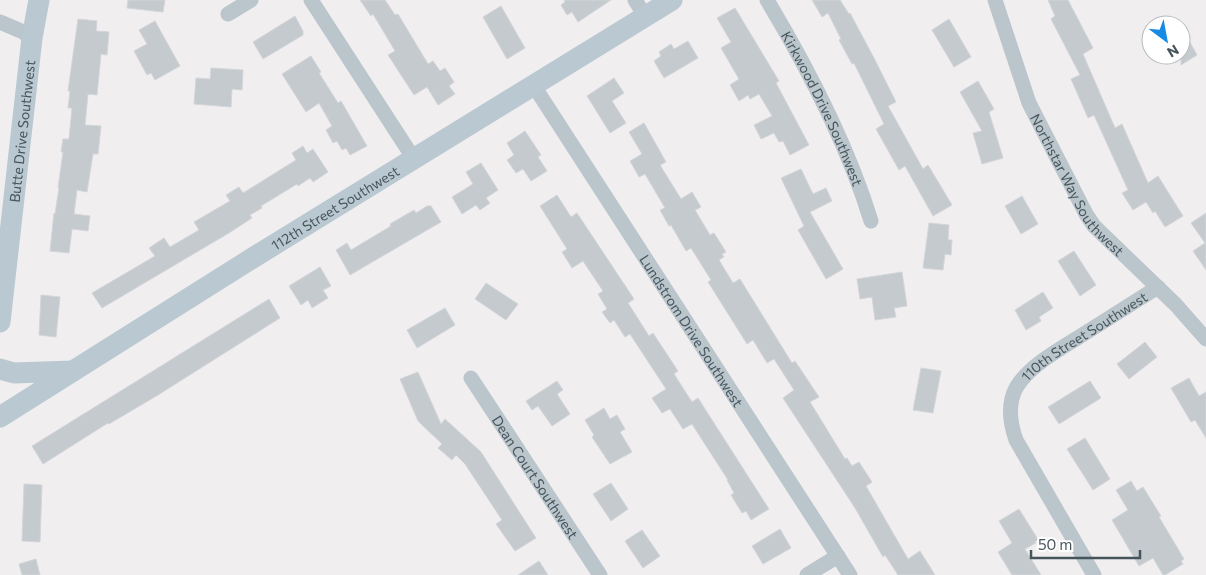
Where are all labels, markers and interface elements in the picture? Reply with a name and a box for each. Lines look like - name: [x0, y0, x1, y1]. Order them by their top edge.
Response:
- north arrow: [1141, 15, 1191, 65]
- street label: Kirkwood Drive Southwest: [778, 28, 867, 188]
- text: N: [1164, 41, 1182, 61]
- street label: Butte Drive Southwest: [5, 59, 38, 203]
- street label: Northstar Way Southwest: [1027, 111, 1128, 259]
- street label: 112th Street Southwest: [268, 162, 402, 253]
- street label: Lundstrom Drive Southwest: [637, 251, 747, 410]
- street label: 110th Street Southwest: [1017, 287, 1150, 384]
- street label: Dean Court Southwest: [489, 412, 582, 542]
- scale bar: [1031, 528, 1140, 560]
- text: 50 m: [1038, 535, 1072, 553]

